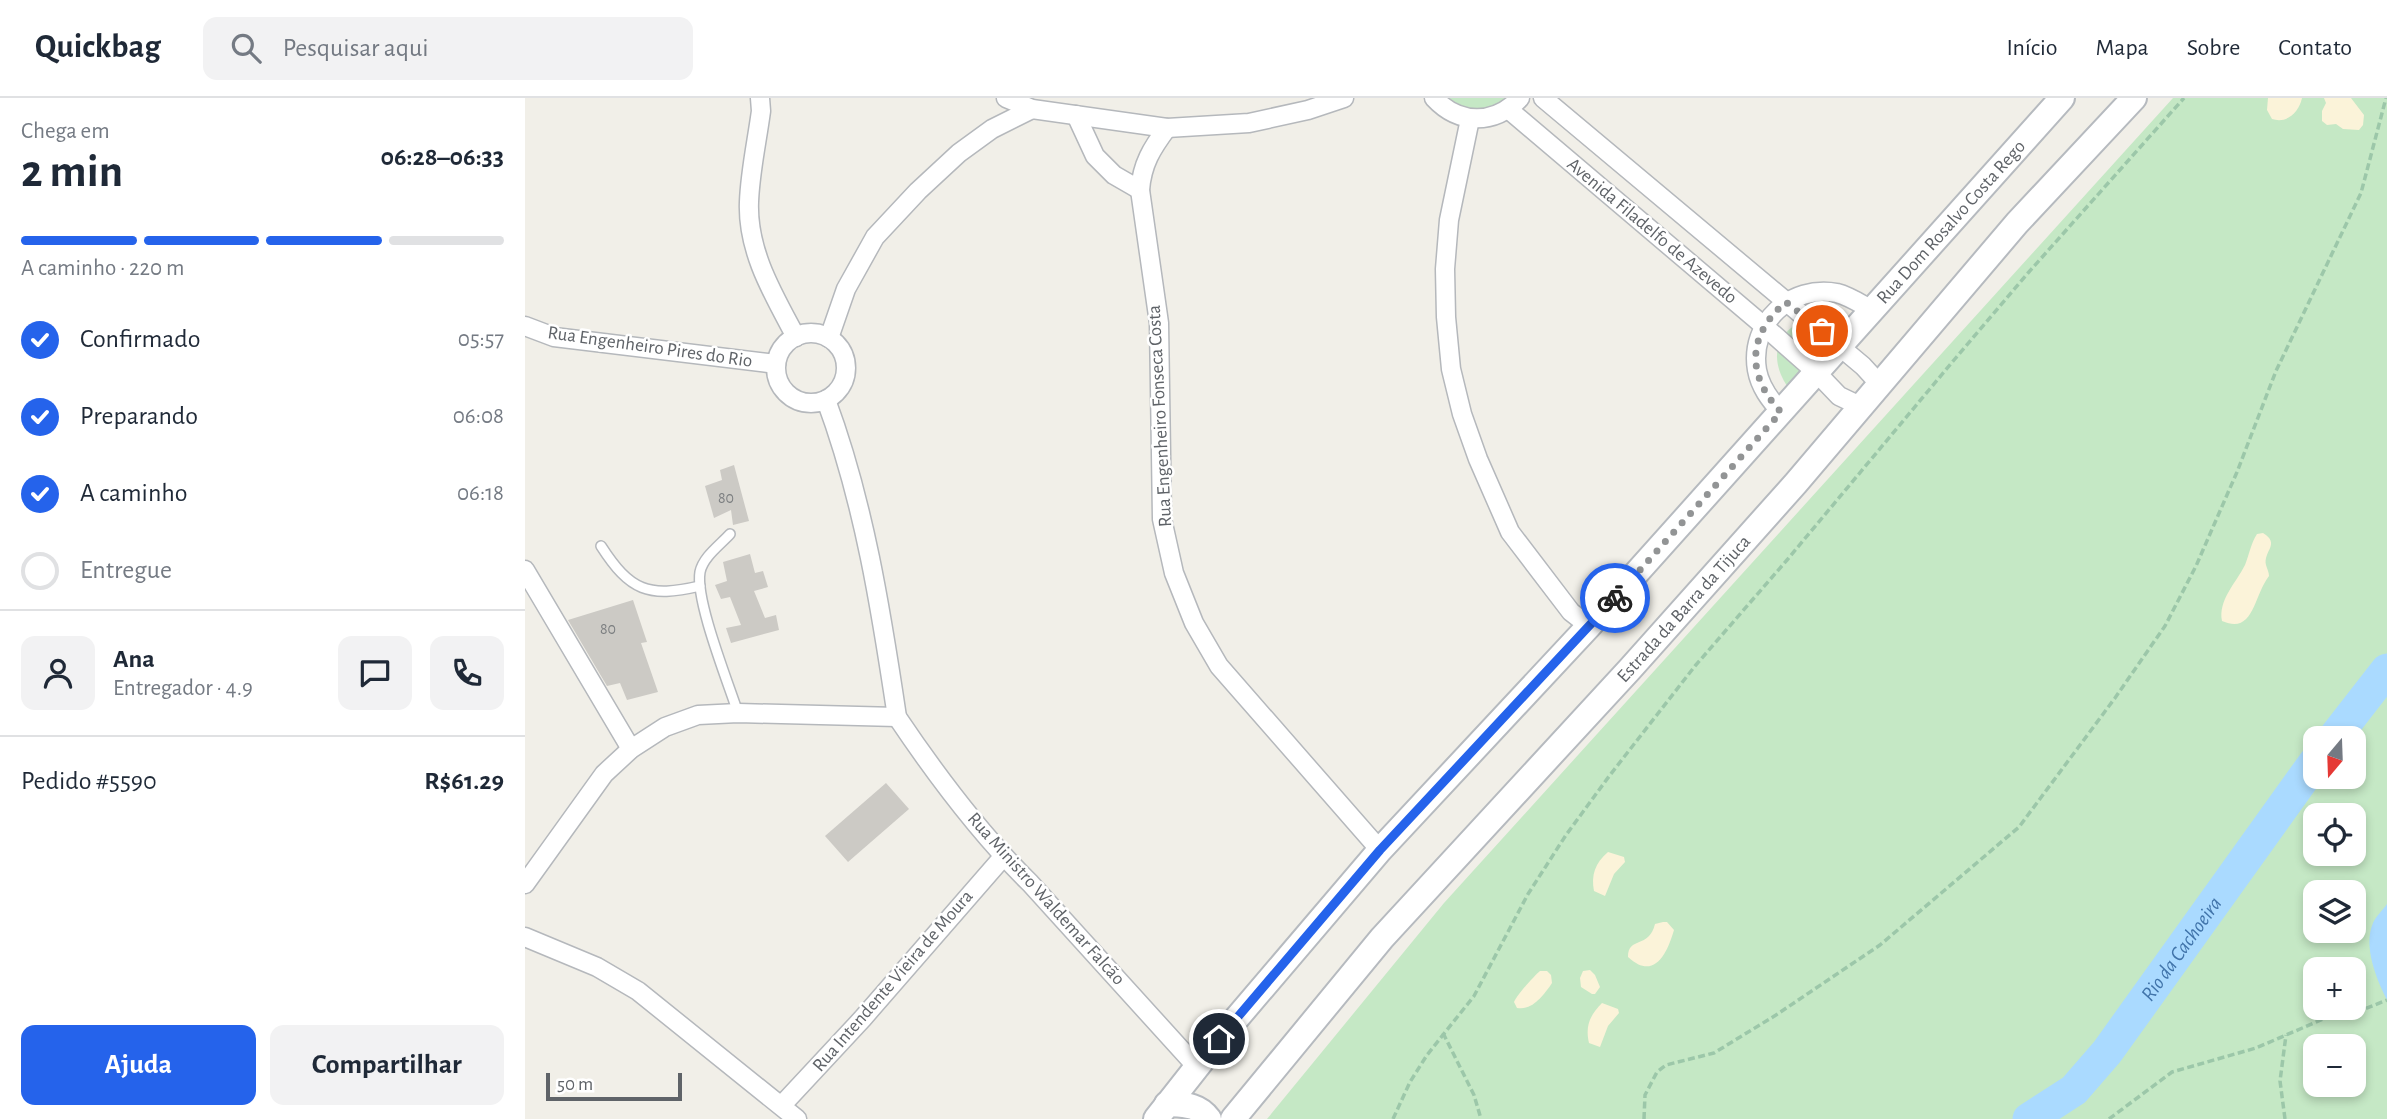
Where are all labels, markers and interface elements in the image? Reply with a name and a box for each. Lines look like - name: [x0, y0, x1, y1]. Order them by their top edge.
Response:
- search box: [203, 17, 693, 80]
- icon: search: [227, 29, 265, 67]
- text: Quickbag: [35, 31, 161, 64]
- text: Pesquisar aqui: [283, 35, 429, 61]
- text: Início: [2006, 36, 2058, 60]
- text: Mapa: [2096, 36, 2149, 60]
- text: Sobre: [2187, 36, 2240, 60]
- text: Contato: [2278, 36, 2352, 60]
- text: Chega em: [21, 120, 110, 143]
- street label: Rua Dom Rosalvo Costa Rego: [1873, 136, 2029, 307]
- text: 06:28–06:33: [380, 144, 504, 170]
- text: 2 min: [21, 149, 123, 195]
- street label: Avenida Filadelfo de Azevedo: [1563, 154, 1741, 308]
- text: A caminho · 220 m: [21, 257, 184, 280]
- pin: [1792, 301, 1852, 361]
- street label: Rua Engenheiro Fonseca Costa: [1145, 304, 1175, 527]
- icon: bag: [1803, 312, 1841, 350]
- icon: check: [21, 321, 59, 359]
- street label: Rua Engenheiro Pires do Rio: [546, 323, 754, 371]
- text: Confirmado: [80, 326, 201, 352]
- text: 05:57: [458, 328, 504, 351]
- icon: check: [21, 398, 59, 436]
- text: Preparando: [80, 403, 198, 429]
- text: 06:08: [453, 405, 504, 428]
- icon: check: [21, 475, 59, 513]
- text: A caminho: [80, 480, 188, 506]
- text: 06:18: [457, 482, 504, 505]
- house number: 80: [718, 490, 734, 506]
- street label: Estrada da Barra da Tijuca: [1613, 532, 1754, 686]
- text: Entregue: [80, 557, 172, 583]
- courier: [1580, 563, 1650, 633]
- icon: bike: [1596, 579, 1634, 617]
- house number: 80: [600, 621, 616, 637]
- button: person: [21, 636, 95, 710]
- button: chat: [338, 636, 412, 710]
- button: phone: [430, 636, 504, 710]
- text: Ana: [113, 646, 155, 672]
- text: Entregador · 4.9: [113, 677, 253, 700]
- north arrow: [2303, 726, 2366, 789]
- map controls: [2303, 726, 2366, 1097]
- text: Pedido #5590: [21, 768, 157, 794]
- text: R$61.29: [424, 768, 504, 794]
- button: locate: [2303, 803, 2366, 866]
- street label: Rua Ministro Waldemar Falcão: [964, 809, 1128, 989]
- button: layers: [2303, 880, 2366, 943]
- street label: Rua Intendente Vieira de Moura: [809, 887, 977, 1075]
- water label: Rio da Cachoeira: [2137, 893, 2225, 1005]
- button: +: [2303, 957, 2366, 1020]
- pin: [1189, 1009, 1249, 1069]
- icon: home: [1200, 1020, 1238, 1058]
- button: Ajuda: [21, 1025, 256, 1105]
- button: Compartilhar: [270, 1025, 504, 1105]
- button: −: [2303, 1034, 2366, 1097]
- scale bar: [546, 1070, 683, 1102]
- text: 50 m: [557, 1075, 593, 1094]

